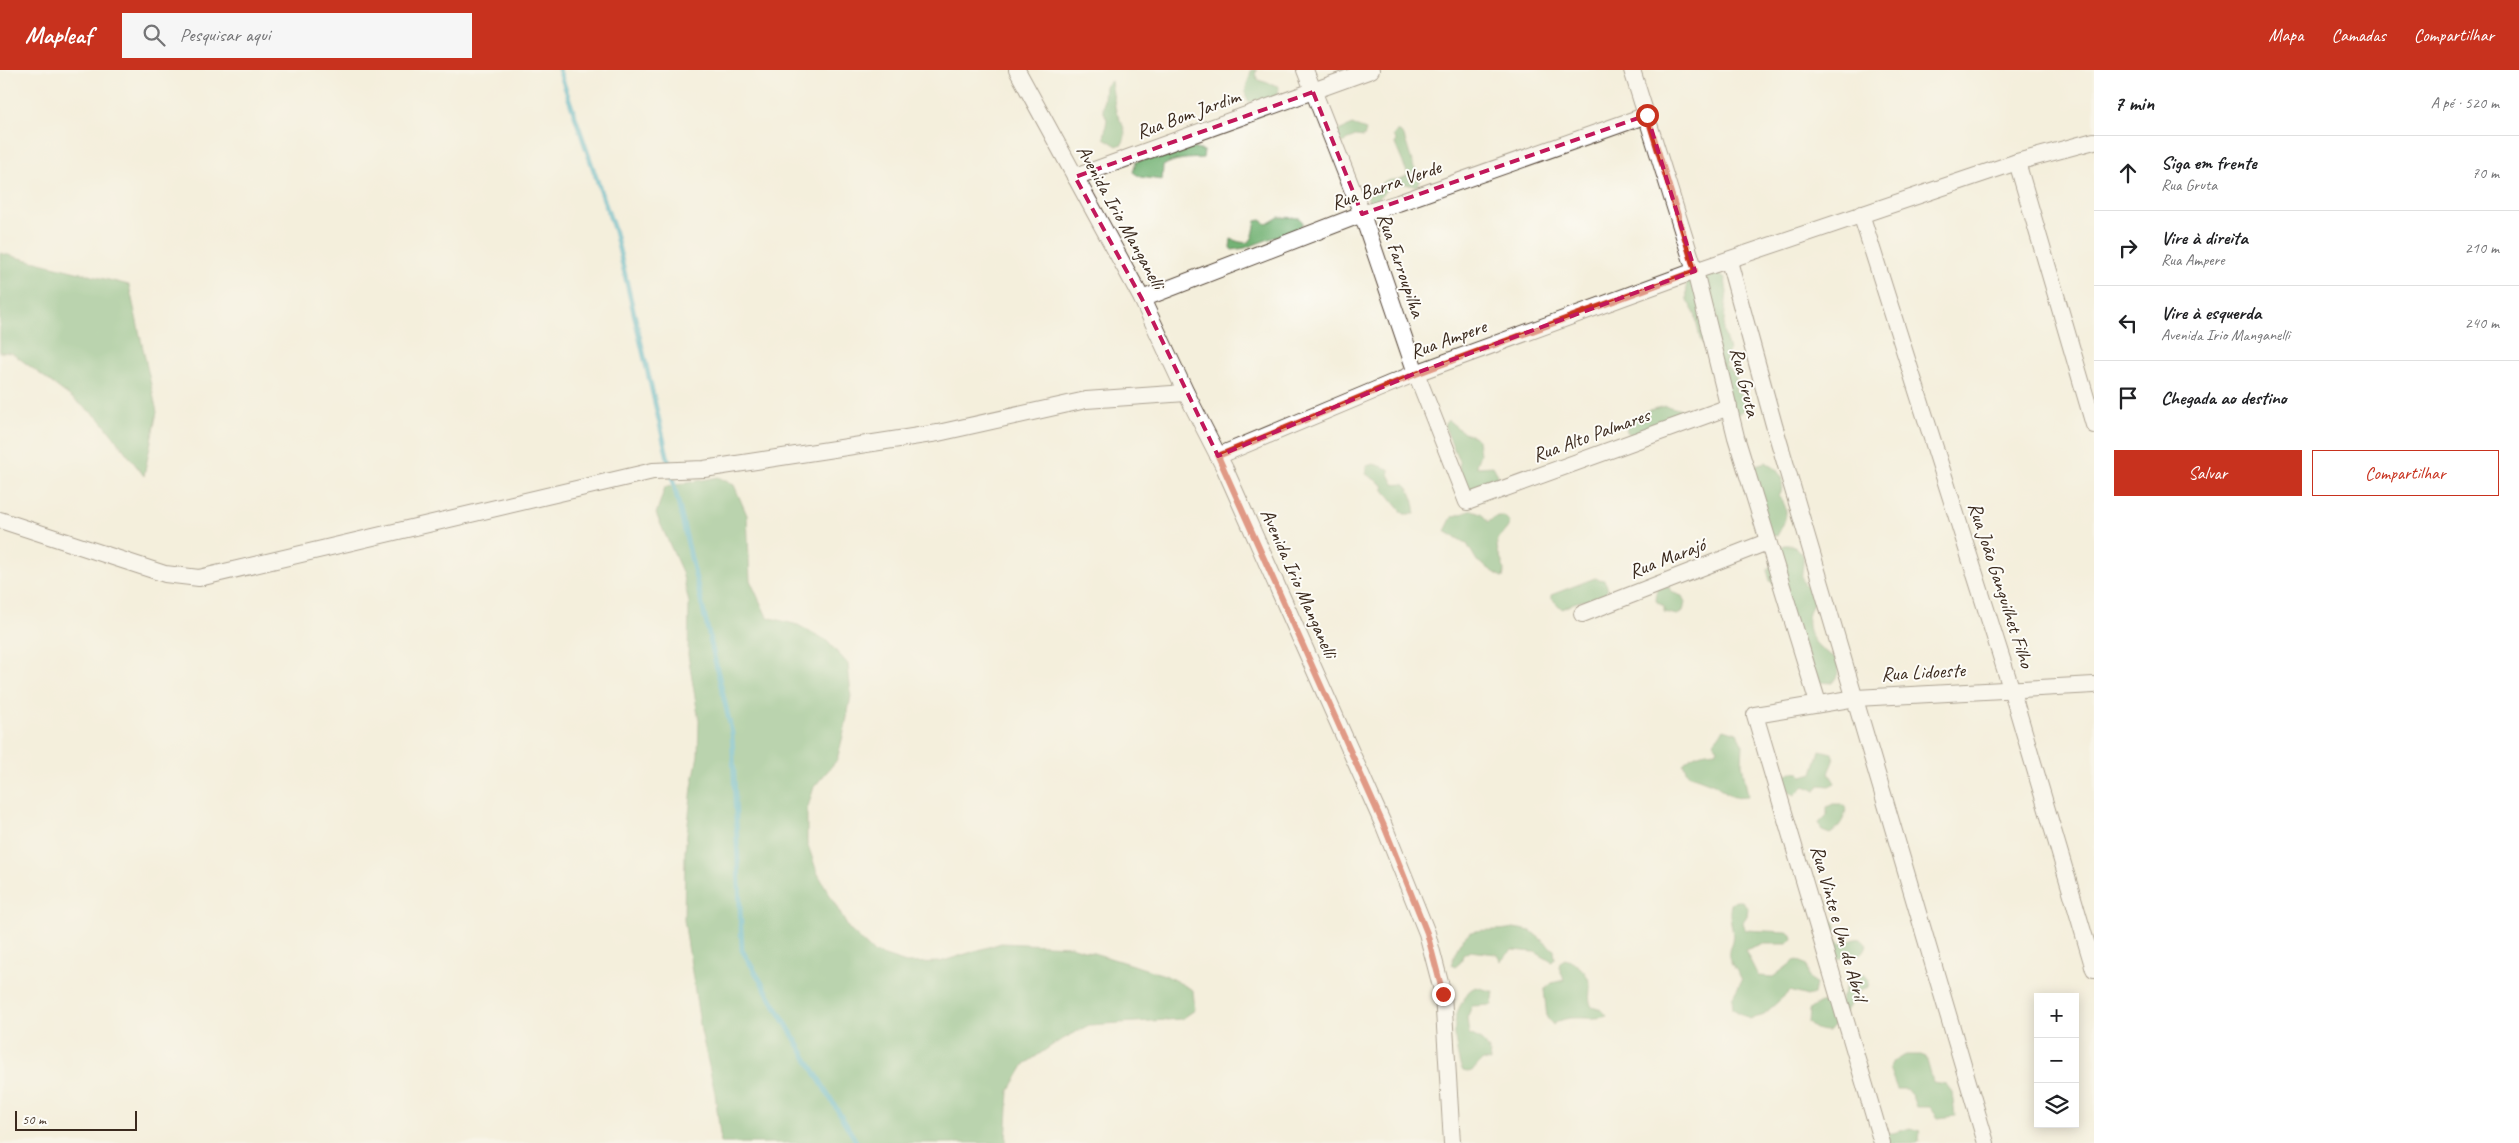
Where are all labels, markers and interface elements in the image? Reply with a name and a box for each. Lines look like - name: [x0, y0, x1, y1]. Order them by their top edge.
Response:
- search box: [122, 13, 472, 58]
- text: Mapleaf: [25, 20, 92, 50]
- icon: search: [140, 21, 168, 49]
- text: Pesquisar aqui: [180, 23, 270, 47]
- text: Mapa: [2269, 24, 2303, 46]
- text: Camadas: [2331, 24, 2386, 46]
- text: Compartilhar: [2414, 24, 2494, 46]
- street label: Rua Bom Jardim: [1133, 83, 1245, 144]
- text: 7 min: [2114, 90, 2154, 116]
- text: A pé · 520 m: [2431, 93, 2499, 113]
- route start: [1636, 104, 1659, 127]
- street label: Avenida Irio Manganelli: [1071, 141, 1172, 295]
- text: Siga em frente: [2161, 151, 2257, 175]
- street label: Rua Barra Verde: [1328, 154, 1446, 215]
- icon: ahead: [2114, 159, 2142, 187]
- text: 70 m: [2472, 163, 2499, 183]
- text: Rua Gruta: [2161, 175, 2217, 195]
- street label: Rua Farroupilha: [1371, 210, 1431, 322]
- text: Vire à direita: [2161, 226, 2248, 250]
- icon: right: [2114, 234, 2142, 262]
- text: 210 m: [2465, 238, 2499, 258]
- text: Rua Ampere: [2161, 250, 2225, 270]
- text: Vire à esquerda: [2161, 301, 2261, 325]
- icon: left: [2114, 309, 2142, 337]
- street label: Rua Ampere: [1406, 313, 1491, 364]
- text: 240 m: [2465, 313, 2499, 333]
- text: Avenida Irio Manganelli: [2161, 325, 2290, 345]
- street label: Rua Gruta: [1724, 345, 1766, 420]
- icon: arrive: [2114, 384, 2142, 412]
- text: Chegada ao destino: [2161, 386, 2287, 410]
- street label: Rua Alto Palmares: [1529, 402, 1655, 468]
- button: Salvar: [2114, 450, 2302, 496]
- button: Compartilhar: [2312, 450, 2499, 496]
- street label: Rua João Ganguilhet Filho: [1962, 499, 2040, 672]
- street label: Avenida Irio Manganelli: [1255, 504, 1344, 664]
- street label: Rua Marajó: [1625, 531, 1712, 584]
- street label: Rua Lidoeste: [1880, 657, 1967, 687]
- street label: Rua Vinte e Um de Abril: [1805, 843, 1874, 1007]
- route end: [1432, 983, 1455, 1006]
- map controls: [2034, 993, 2079, 1128]
- button: +: [2034, 993, 2079, 1038]
- button: −: [2034, 1038, 2079, 1083]
- button: layers: [2034, 1083, 2079, 1128]
- scale bar: [15, 1108, 138, 1131]
- text: 50 m: [22, 1111, 46, 1128]

